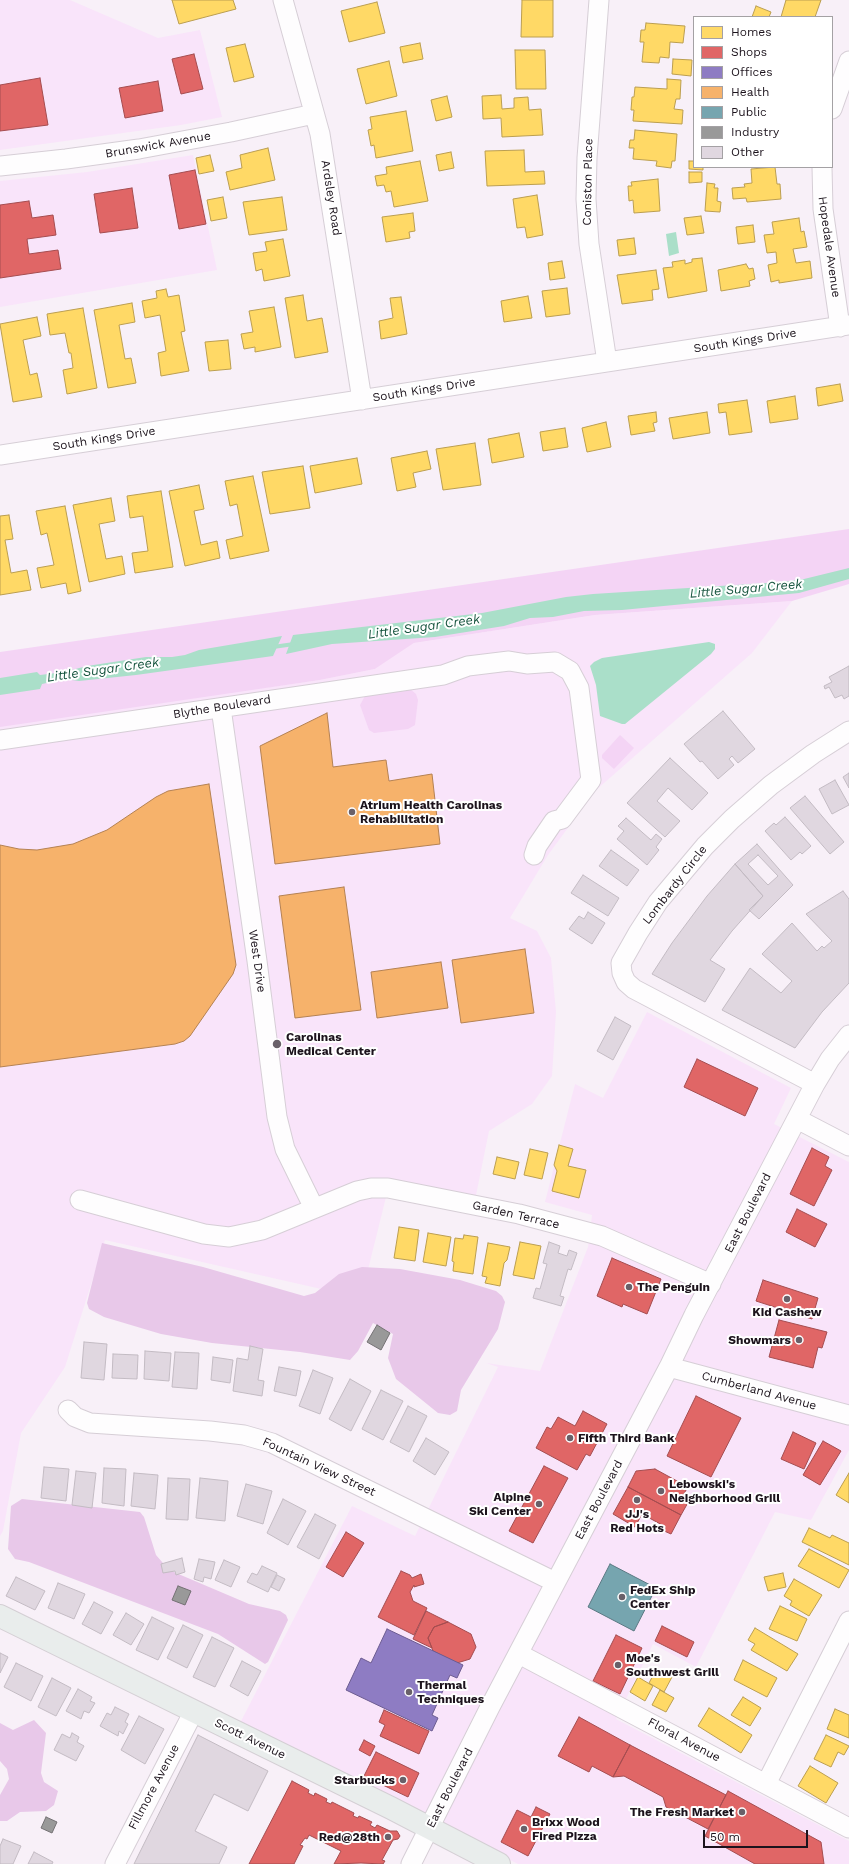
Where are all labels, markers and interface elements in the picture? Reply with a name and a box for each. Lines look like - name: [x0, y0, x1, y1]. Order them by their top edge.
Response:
- legend: [693, 16, 833, 168]
- text: Homes: [731, 25, 772, 39]
- text: Shops: [731, 45, 767, 59]
- text: Offices: [731, 65, 773, 79]
- text: Health: [731, 85, 769, 99]
- text: Public: [731, 105, 767, 119]
- text: Industry: [731, 125, 779, 139]
- street label: Brunswick Avenue: [104, 129, 212, 161]
- street label: Coniston Place: [580, 138, 596, 226]
- text: Other: [731, 145, 764, 159]
- street label: Ardsley Road: [318, 159, 344, 237]
- street label: Hopedale Avenue: [815, 196, 843, 298]
- street label: South Kings Drive: [693, 326, 797, 356]
- street label: South Kings Drive: [372, 375, 476, 405]
- street label: South Kings Drive: [52, 424, 156, 454]
- water label: Little Sugar Creek: [689, 576, 803, 602]
- water label: Little Sugar Creek: [367, 611, 481, 643]
- water label: Little Sugar Creek: [46, 654, 160, 686]
- street label: Blythe Boulevard: [172, 692, 272, 722]
- place label: Atrium Health Carolinas Rehabilitation: [360, 798, 502, 826]
- marker: Atrium Health Carolinas Rehabilitation: [347, 807, 357, 817]
- street label: Lombardy Circle: [640, 843, 710, 927]
- street label: West Drive: [245, 929, 269, 993]
- place label: Carolinas Medical Center: [286, 1030, 376, 1058]
- marker: Carolinas Medical Center: [271, 1038, 283, 1050]
- street label: East Boulevard: [722, 1171, 774, 1255]
- street label: Garden Terrace: [471, 1198, 561, 1232]
- place label: The Penguin: [637, 1280, 710, 1294]
- marker: The Penguin: [624, 1282, 634, 1292]
- marker: Kid Cashew: [782, 1294, 792, 1304]
- place label: Kid Cashew: [752, 1305, 822, 1319]
- place label: Showmars: [728, 1333, 791, 1347]
- marker: Showmars: [794, 1335, 804, 1345]
- street label: Cumberland Avenue: [700, 1369, 818, 1413]
- place label: Fifth Third Bank: [578, 1431, 674, 1445]
- marker: Fifth Third Bank: [565, 1433, 575, 1443]
- street label: Fountain View Street: [260, 1434, 378, 1500]
- street label: East Boulevard: [572, 1458, 626, 1542]
- place label: Lebowski's Neighborhood Grill: [669, 1477, 780, 1505]
- marker: Lebowski's Neighborhood Grill: [656, 1486, 666, 1496]
- place label: Alpine Ski Center: [469, 1490, 531, 1518]
- marker: JJ's Red Hots: [632, 1495, 642, 1505]
- marker: Alpine Ski Center: [534, 1499, 544, 1509]
- place label: JJ's Red Hots: [610, 1507, 664, 1535]
- place label: FedEx Ship Center: [630, 1583, 695, 1611]
- marker: FedEx Ship Center: [617, 1592, 627, 1602]
- place label: Moe's Southwest Grill: [626, 1651, 719, 1679]
- marker: Moe's Southwest Grill: [613, 1660, 623, 1670]
- place label: Thermal Techniques: [417, 1678, 484, 1706]
- marker: Thermal Techniques: [404, 1687, 414, 1697]
- street label: Floral Avenue: [645, 1715, 723, 1765]
- street label: Scott Avenue: [212, 1716, 288, 1762]
- street label: Fillmore Avenue: [125, 1742, 183, 1832]
- street label: East Boulevard: [424, 1746, 476, 1830]
- place label: Starbucks: [334, 1773, 395, 1787]
- marker: Starbucks: [398, 1775, 408, 1785]
- place label: The Fresh Market: [630, 1805, 734, 1819]
- marker: The Fresh Market: [737, 1807, 747, 1817]
- place label: Brixx Wood Fired Pizza: [532, 1815, 600, 1843]
- scale bar: [705, 1822, 810, 1848]
- marker: Brixx Wood Fired Pizza: [519, 1824, 529, 1834]
- place label: Red@28th: [319, 1830, 380, 1844]
- text: 50 m: [710, 1830, 740, 1844]
- marker: Red@28th: [383, 1832, 393, 1842]

